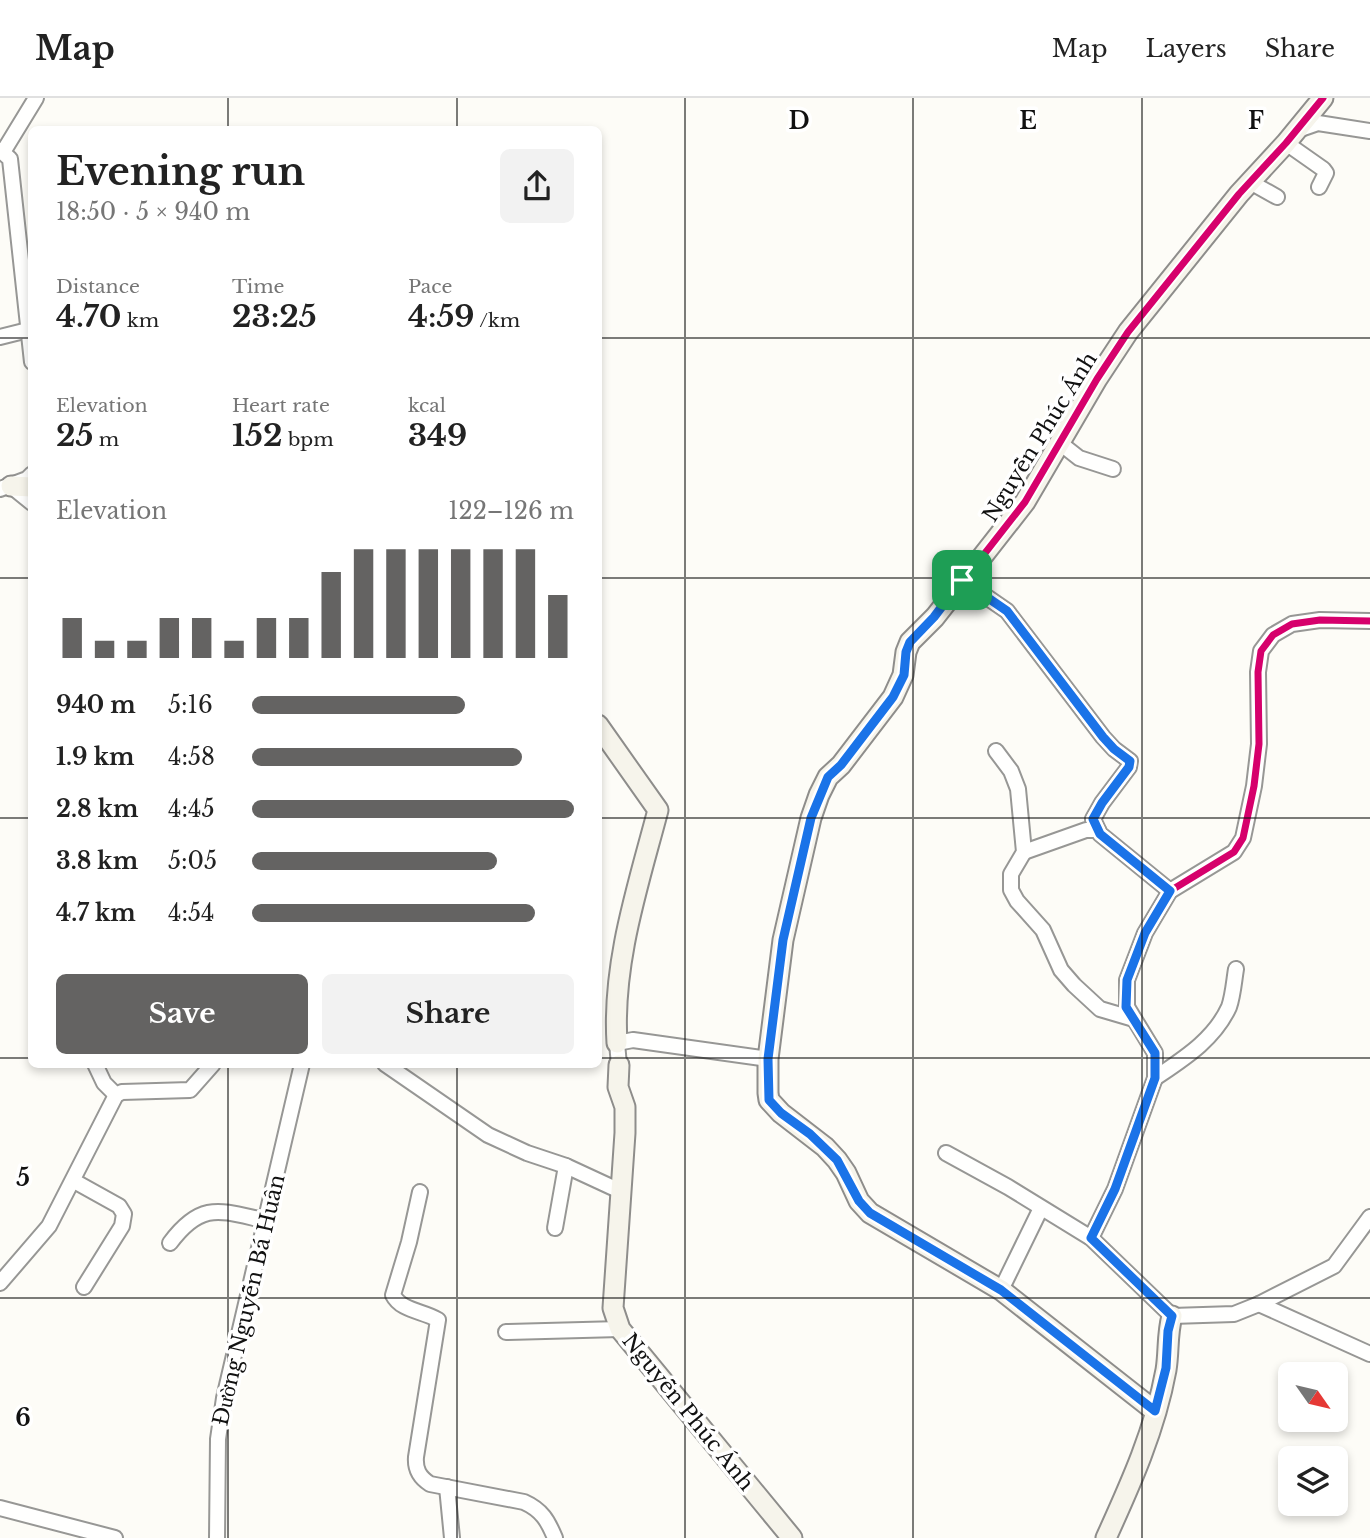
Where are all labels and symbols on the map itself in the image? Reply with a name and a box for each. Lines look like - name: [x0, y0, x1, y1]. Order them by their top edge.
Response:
- text: D: [788, 107, 810, 135]
- text: E: [1019, 107, 1037, 135]
- text: F: [1248, 107, 1264, 135]
- street label: Nguyễn Phúc Ánh: [977, 347, 1103, 527]
- pin: [932, 550, 992, 610]
- text: 5: [16, 1164, 30, 1192]
- street label: Đường Nguyễn Bá Huân: [207, 1172, 291, 1428]
- street label: Nguyễn Phúc Ánh: [617, 1328, 759, 1496]
- north arrow: [1278, 1362, 1348, 1432]
- text: 6: [15, 1404, 31, 1432]

